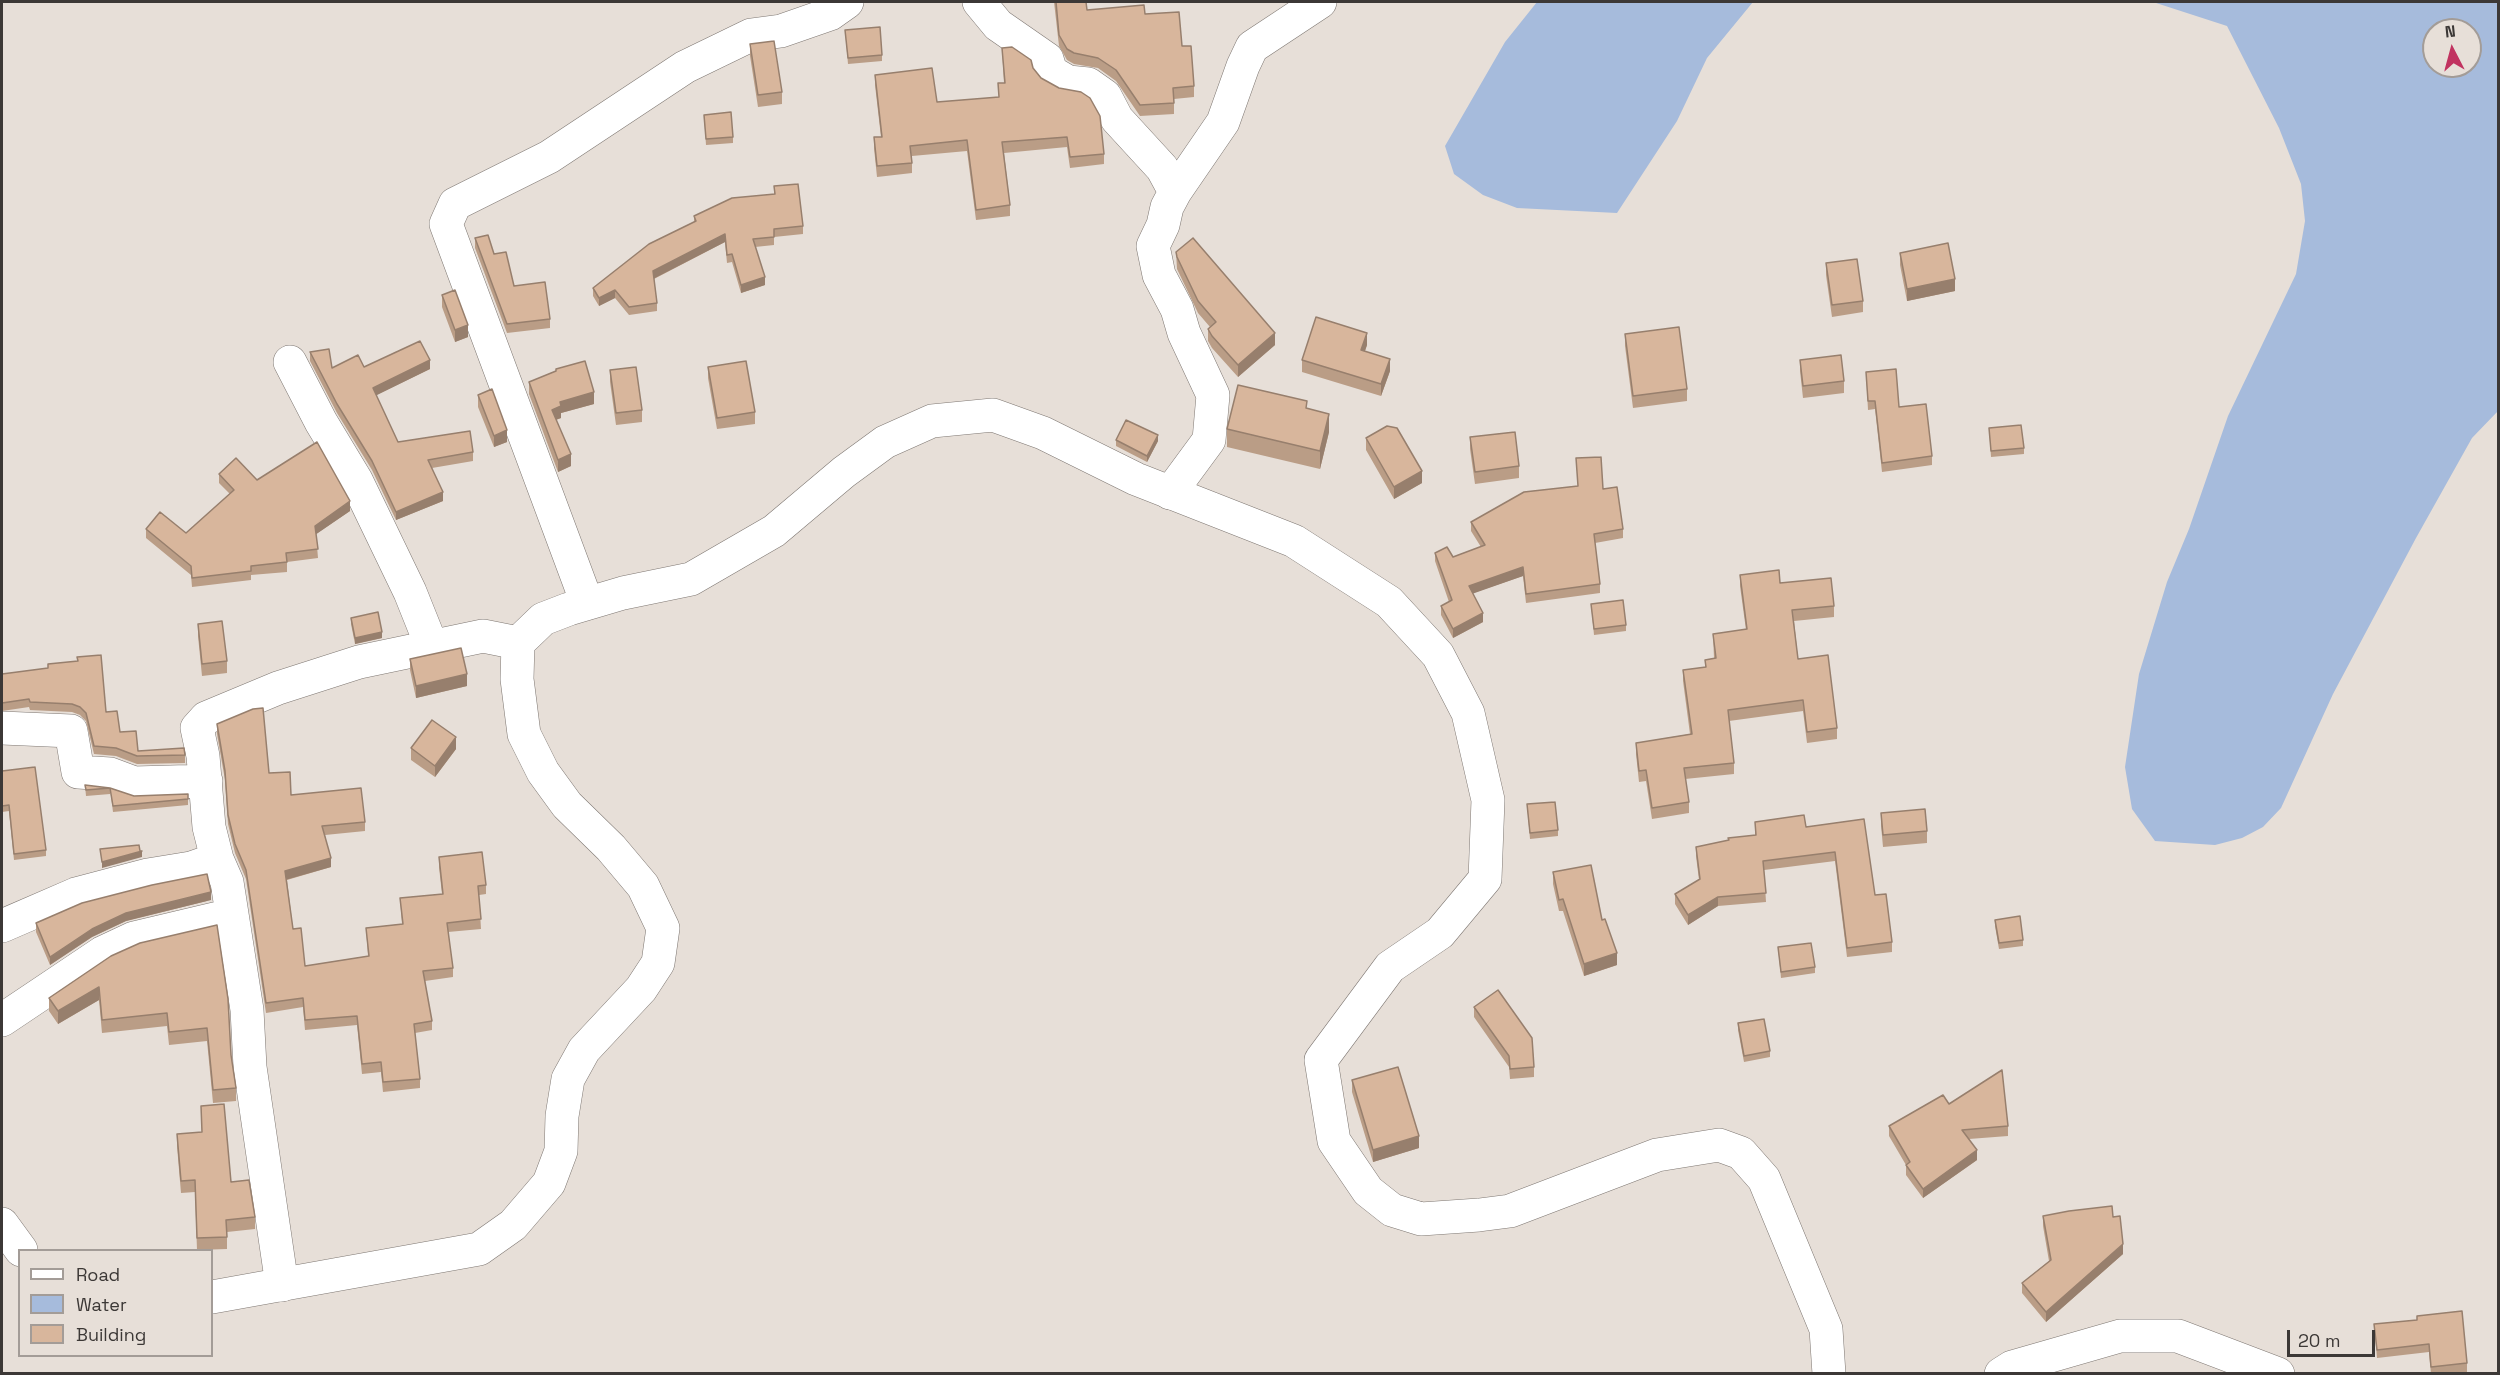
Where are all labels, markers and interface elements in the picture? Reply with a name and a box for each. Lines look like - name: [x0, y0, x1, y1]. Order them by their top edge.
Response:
- north arrow: [2422, 18, 2482, 78]
- text: N: [2444, 21, 2457, 43]
- legend: [18, 1249, 213, 1357]
- text: Road: [76, 1263, 120, 1286]
- text: Water: [76, 1293, 127, 1316]
- scale bar: [2290, 1318, 2378, 1356]
- text: Building: [76, 1323, 146, 1346]
- text: 20 m: [2298, 1329, 2341, 1352]

